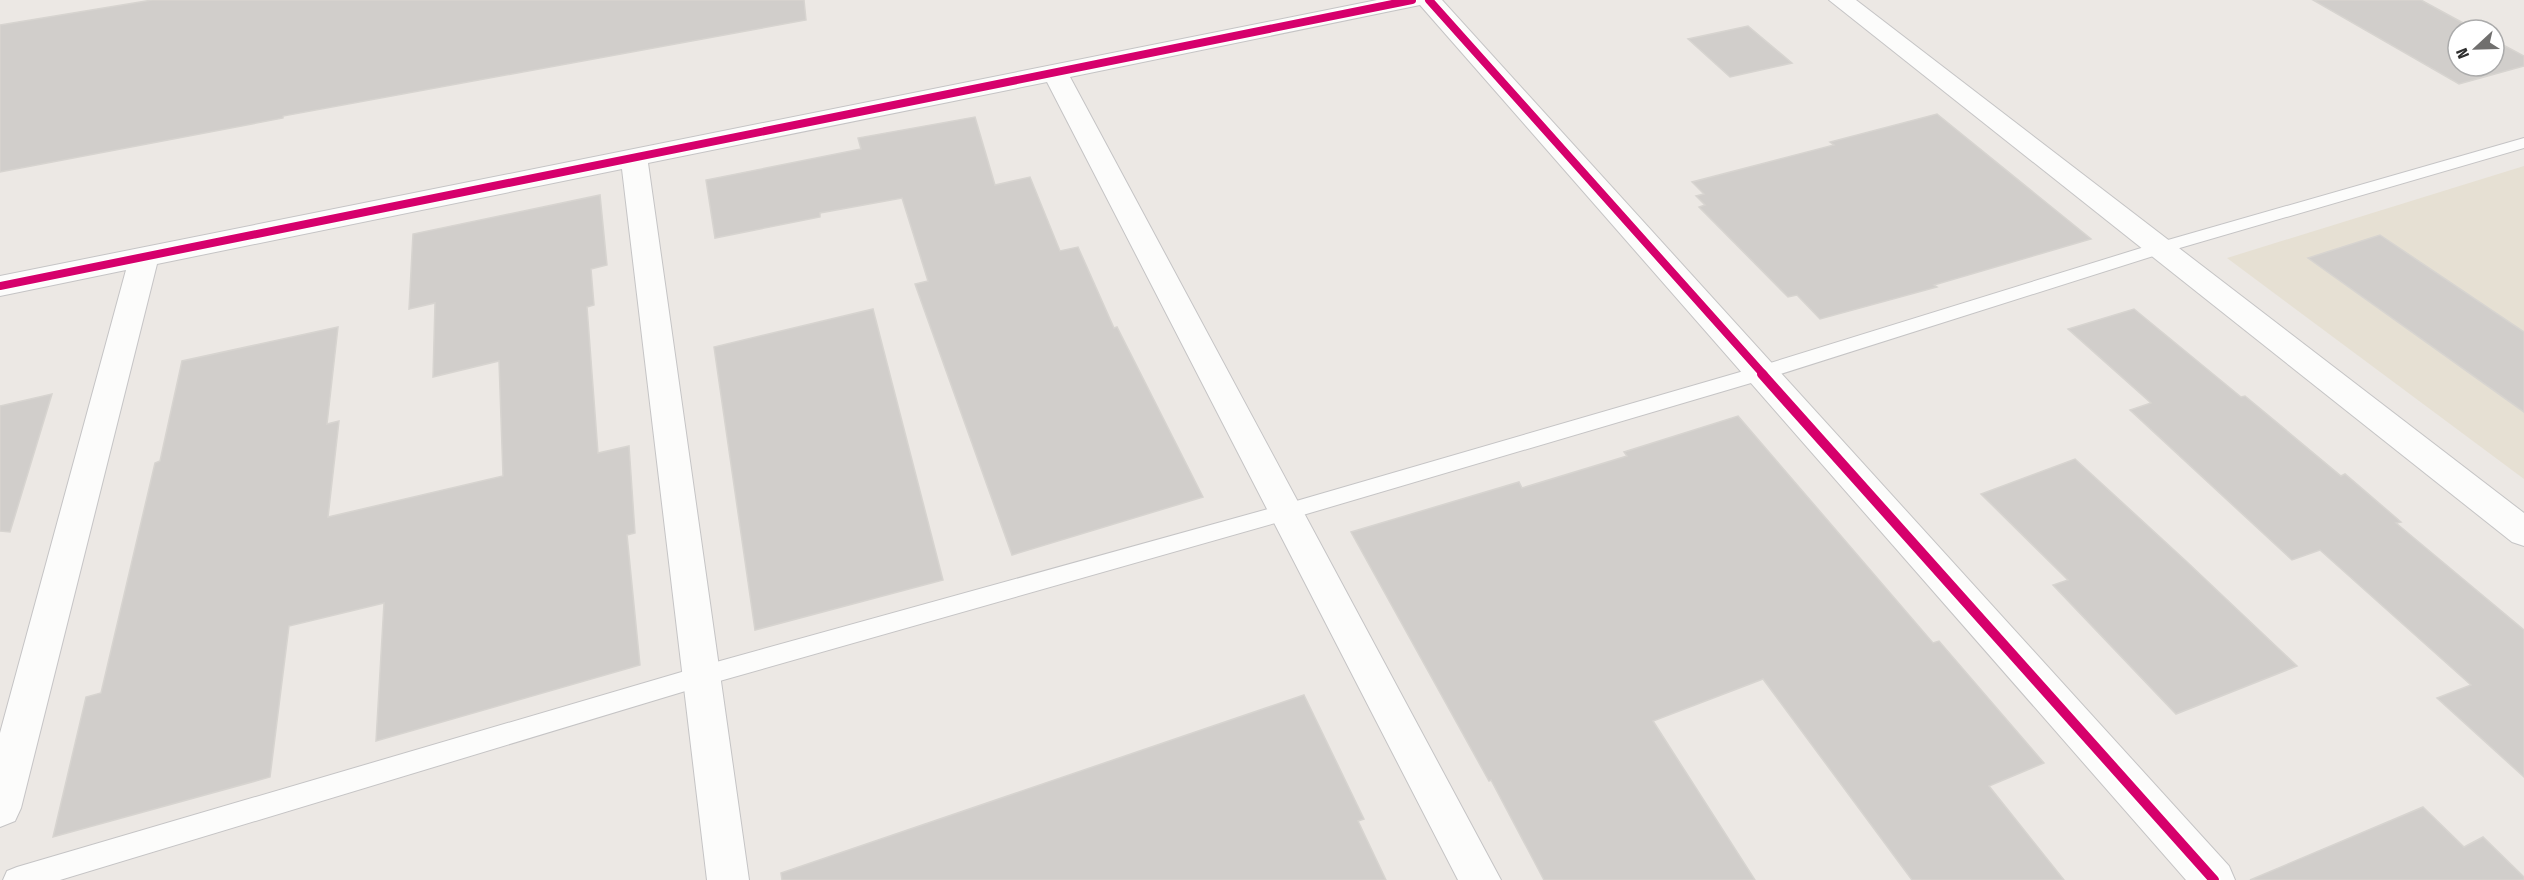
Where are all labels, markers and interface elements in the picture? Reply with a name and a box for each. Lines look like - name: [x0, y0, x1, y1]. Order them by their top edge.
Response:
- north arrow: [2446, 18, 2506, 78]
- text: N: [2452, 45, 2473, 61]

